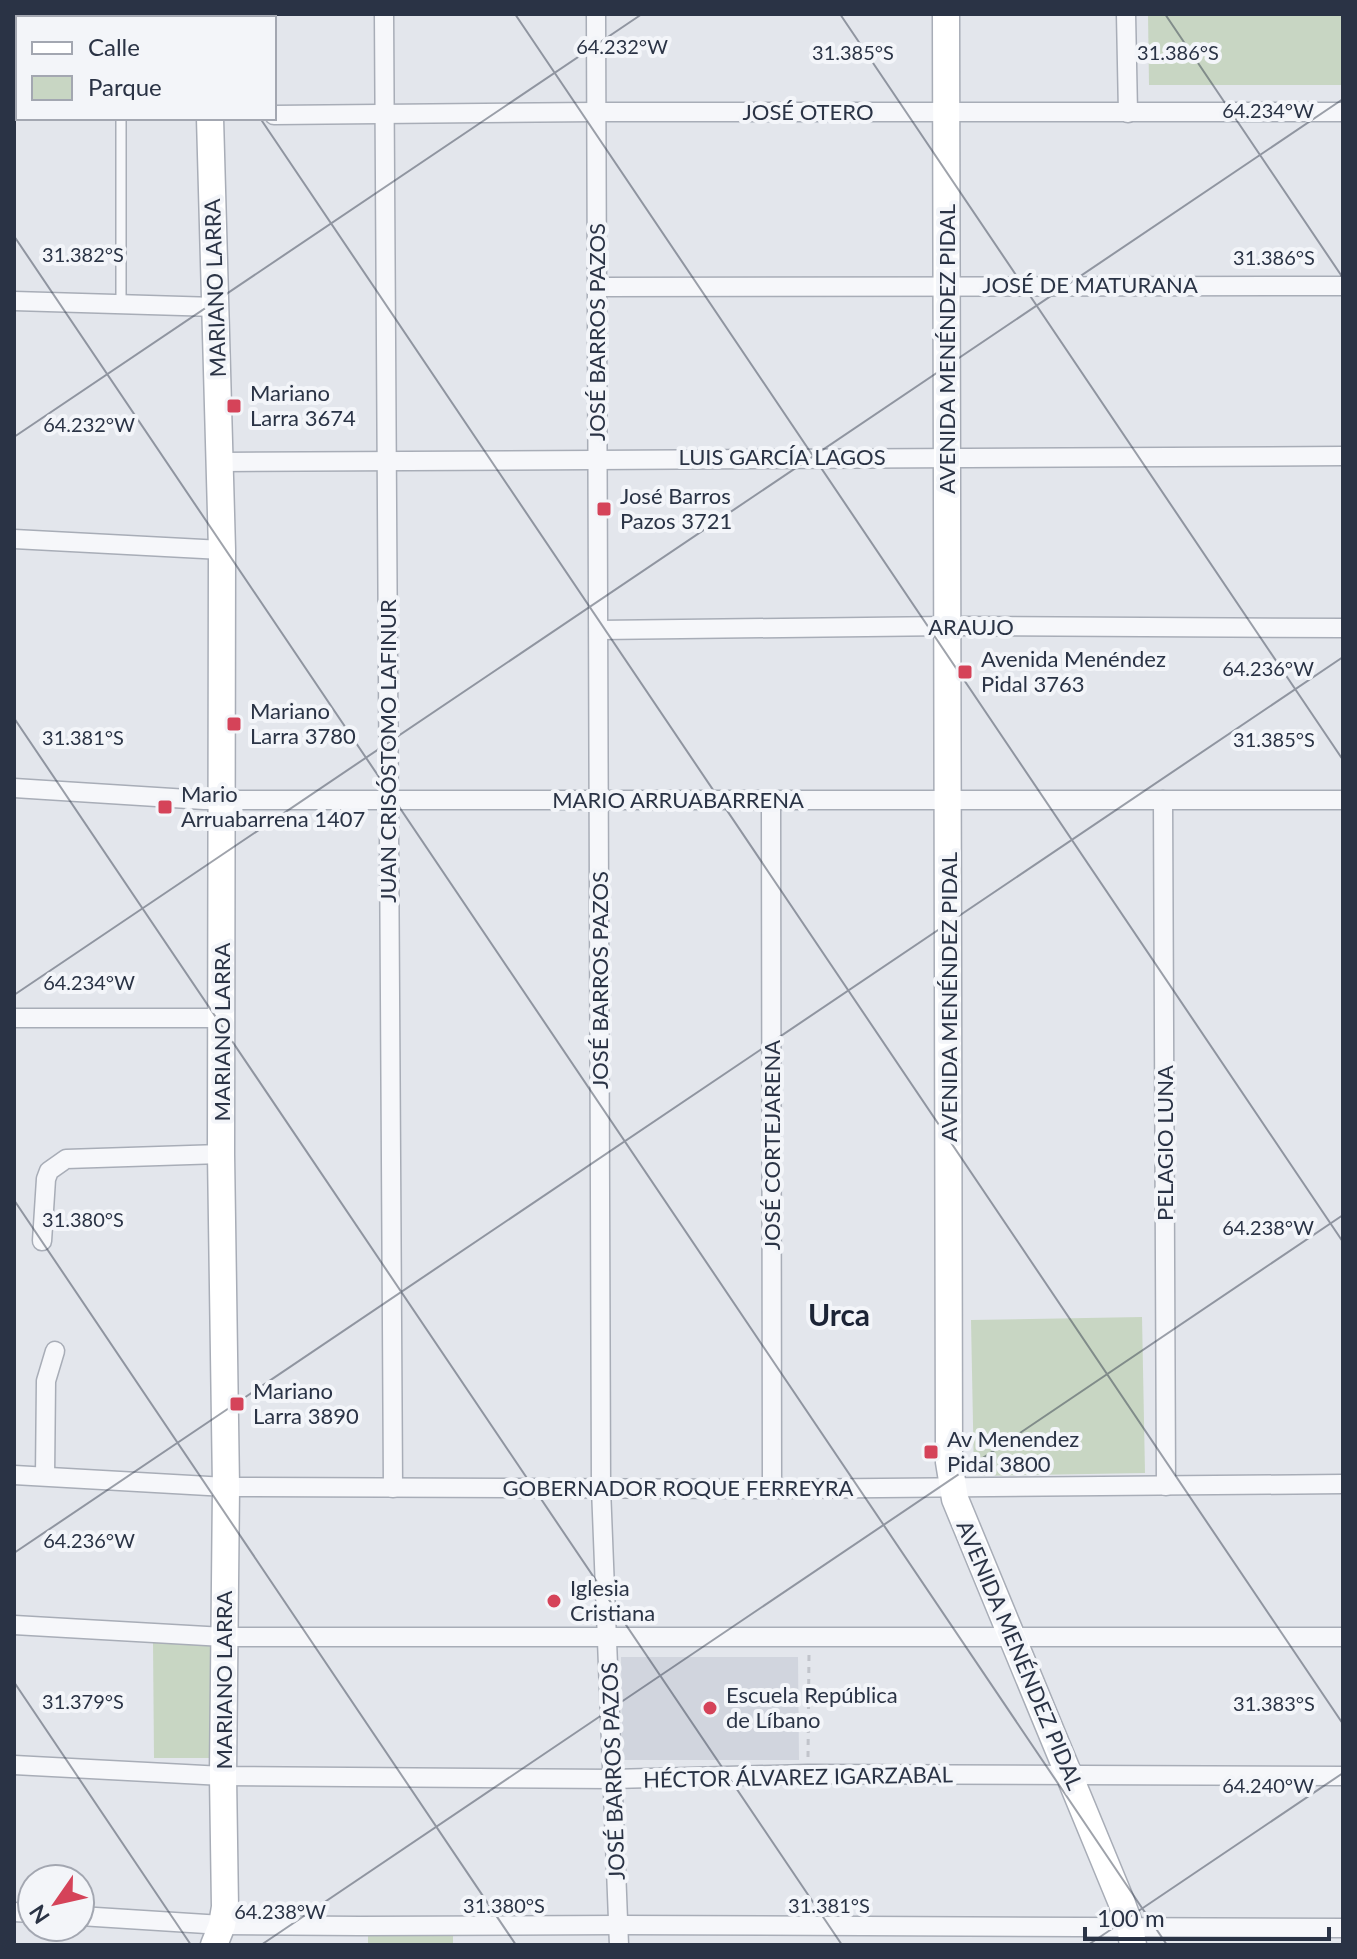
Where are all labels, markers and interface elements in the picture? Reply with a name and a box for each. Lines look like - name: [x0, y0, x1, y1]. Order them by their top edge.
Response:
- legend: [16, 16, 276, 120]
- text: Calle: [88, 32, 140, 61]
- text: 64.232°W: [576, 34, 668, 58]
- text: 31.385°S: [812, 40, 894, 64]
- text: 31.386°S: [1137, 40, 1219, 64]
- text: Parque: [88, 72, 162, 101]
- street label: JOSÉ OTERO: [742, 98, 874, 125]
- text: 64.234°W: [1222, 98, 1314, 122]
- street label: MARIANO LARRA: [198, 198, 231, 378]
- street label: AVENIDA MENÉNDEZ PIDAL: [933, 204, 960, 494]
- street label: JOSÉ BARROS PAZOS: [583, 223, 610, 441]
- text: 31.382°S: [42, 242, 124, 266]
- text: 31.386°S: [1233, 245, 1315, 269]
- street label: JOSÉ DE MATURANA: [982, 271, 1198, 298]
- place label: Mariano Larra 3674: [250, 379, 356, 431]
- marker: Mariano Larra 3674: [225, 397, 243, 415]
- text: 64.232°W: [43, 412, 135, 436]
- street label: LUIS GARCÍA LAGOS: [678, 443, 886, 470]
- place label: José Barros Pazos 3721: [620, 482, 732, 534]
- marker: José Barros Pazos 3721: [595, 500, 613, 518]
- street label: JUAN CRISÓSTOMO LAFINUR: [374, 599, 401, 903]
- street label: ARAUJO: [928, 613, 1014, 640]
- place label: Avenida Menéndez Pidal 3763: [981, 645, 1166, 697]
- text: 64.236°W: [1222, 656, 1314, 680]
- marker: Avenida Menéndez Pidal 3763: [956, 663, 974, 681]
- place label: Mariano Larra 3780: [250, 697, 356, 749]
- marker: Mariano Larra 3780: [225, 715, 243, 733]
- text: 31.381°S: [42, 725, 124, 749]
- text: 31.385°S: [1233, 727, 1315, 751]
- place label: Mario Arruabarrena 1407: [181, 780, 365, 832]
- street label: MARIO ARRUABARRENA: [552, 786, 804, 813]
- marker: Mario Arruabarrena 1407: [156, 798, 174, 816]
- street label: AVENIDA MENÉNDEZ PIDAL: [935, 852, 962, 1142]
- street label: JOSÉ BARROS PAZOS: [586, 871, 613, 1089]
- street label: MARIANO LARRA: [208, 942, 235, 1121]
- text: 64.234°W: [43, 970, 135, 994]
- street label: JOSÉ CORTEJARENA: [758, 1040, 785, 1250]
- street label: PELAGIO LUNA: [1151, 1065, 1178, 1221]
- text: 31.380°S: [42, 1207, 124, 1231]
- text: 64.238°W: [1222, 1215, 1314, 1239]
- district label: Urca: [808, 1296, 870, 1332]
- place label: Mariano Larra 3890: [253, 1377, 359, 1429]
- marker: Mariano Larra 3890: [228, 1395, 246, 1413]
- place label: Av Menendez Pidal 3800: [947, 1425, 1079, 1477]
- marker: Av Menendez Pidal 3800: [922, 1443, 940, 1461]
- street label: GOBERNADOR ROQUE FERREYRA: [502, 1474, 854, 1501]
- street label: AVENIDA MENÉNDEZ PIDAL: [951, 1516, 1090, 1794]
- text: 64.236°W: [43, 1528, 135, 1552]
- place label: Iglesia Cristiana: [570, 1574, 655, 1626]
- street label: MARIANO LARRA: [210, 1590, 237, 1769]
- marker: Iglesia Cristiana: [545, 1592, 563, 1610]
- street label: JOSÉ BARROS PAZOS: [595, 1662, 630, 1880]
- place label: Escuela República de Líbano: [726, 1681, 898, 1733]
- text: 31.379°S: [42, 1689, 124, 1713]
- text: 31.383°S: [1233, 1691, 1315, 1715]
- marker: Escuela República de Líbano: [701, 1699, 719, 1717]
- street label: HÉCTOR ÁLVAREZ IGARZABAL: [643, 1760, 953, 1793]
- text: 64.240°W: [1222, 1773, 1314, 1797]
- north arrow: [16, 1863, 96, 1943]
- scale bar: [1085, 1891, 1329, 1941]
- text: 31.380°S: [463, 1893, 545, 1917]
- text: 31.381°S: [788, 1893, 870, 1917]
- text: 64.238°W: [234, 1899, 326, 1923]
- text: N: [23, 1900, 55, 1929]
- text: 100 m: [1097, 1903, 1165, 1932]

